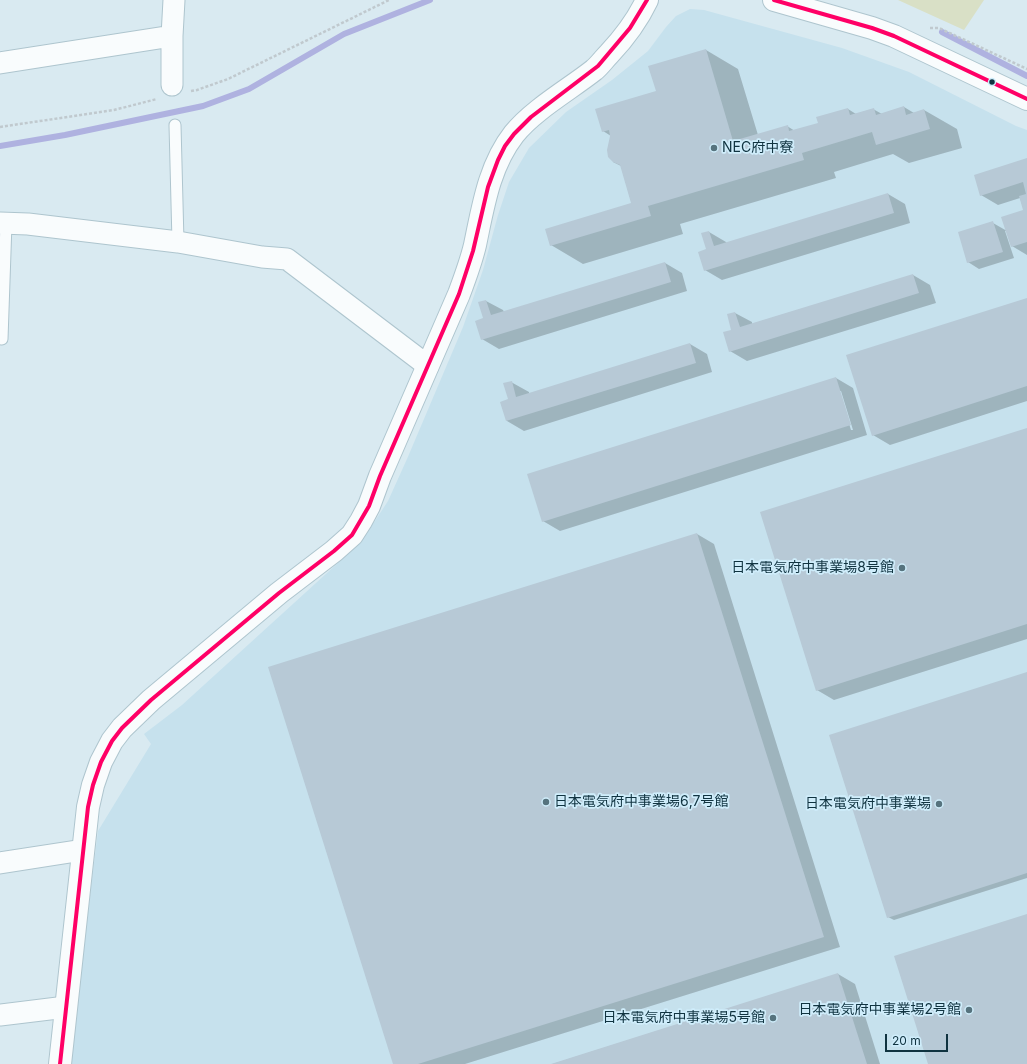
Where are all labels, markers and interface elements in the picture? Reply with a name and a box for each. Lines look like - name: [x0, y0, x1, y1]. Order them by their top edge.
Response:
- unlabelled marker: [987, 77, 997, 87]
- place label: NEC府中寮: [722, 140, 793, 156]
- marker: NEC府中寮: [709, 143, 719, 153]
- place label: 日本電気府中事業場8号館: [731, 560, 894, 576]
- marker: 日本電気府中事業場8号館: [897, 563, 907, 573]
- place label: 日本電気府中事業場6,7号館: [554, 794, 728, 810]
- place label: 日本電気府中事業場: [805, 796, 931, 812]
- marker: 日本電気府中事業場6,7号館: [541, 797, 551, 807]
- marker: 日本電気府中事業場: [934, 799, 944, 809]
- place label: 日本電気府中事業場2号館: [798, 1002, 961, 1018]
- marker: 日本電気府中事業場2号館: [964, 1005, 974, 1015]
- place label: 日本電気府中事業場5号館: [602, 1010, 765, 1026]
- marker: 日本電気府中事業場5号館: [768, 1013, 778, 1023]
- scale bar: [887, 1026, 950, 1052]
- text: 20 m: [892, 1033, 921, 1048]

